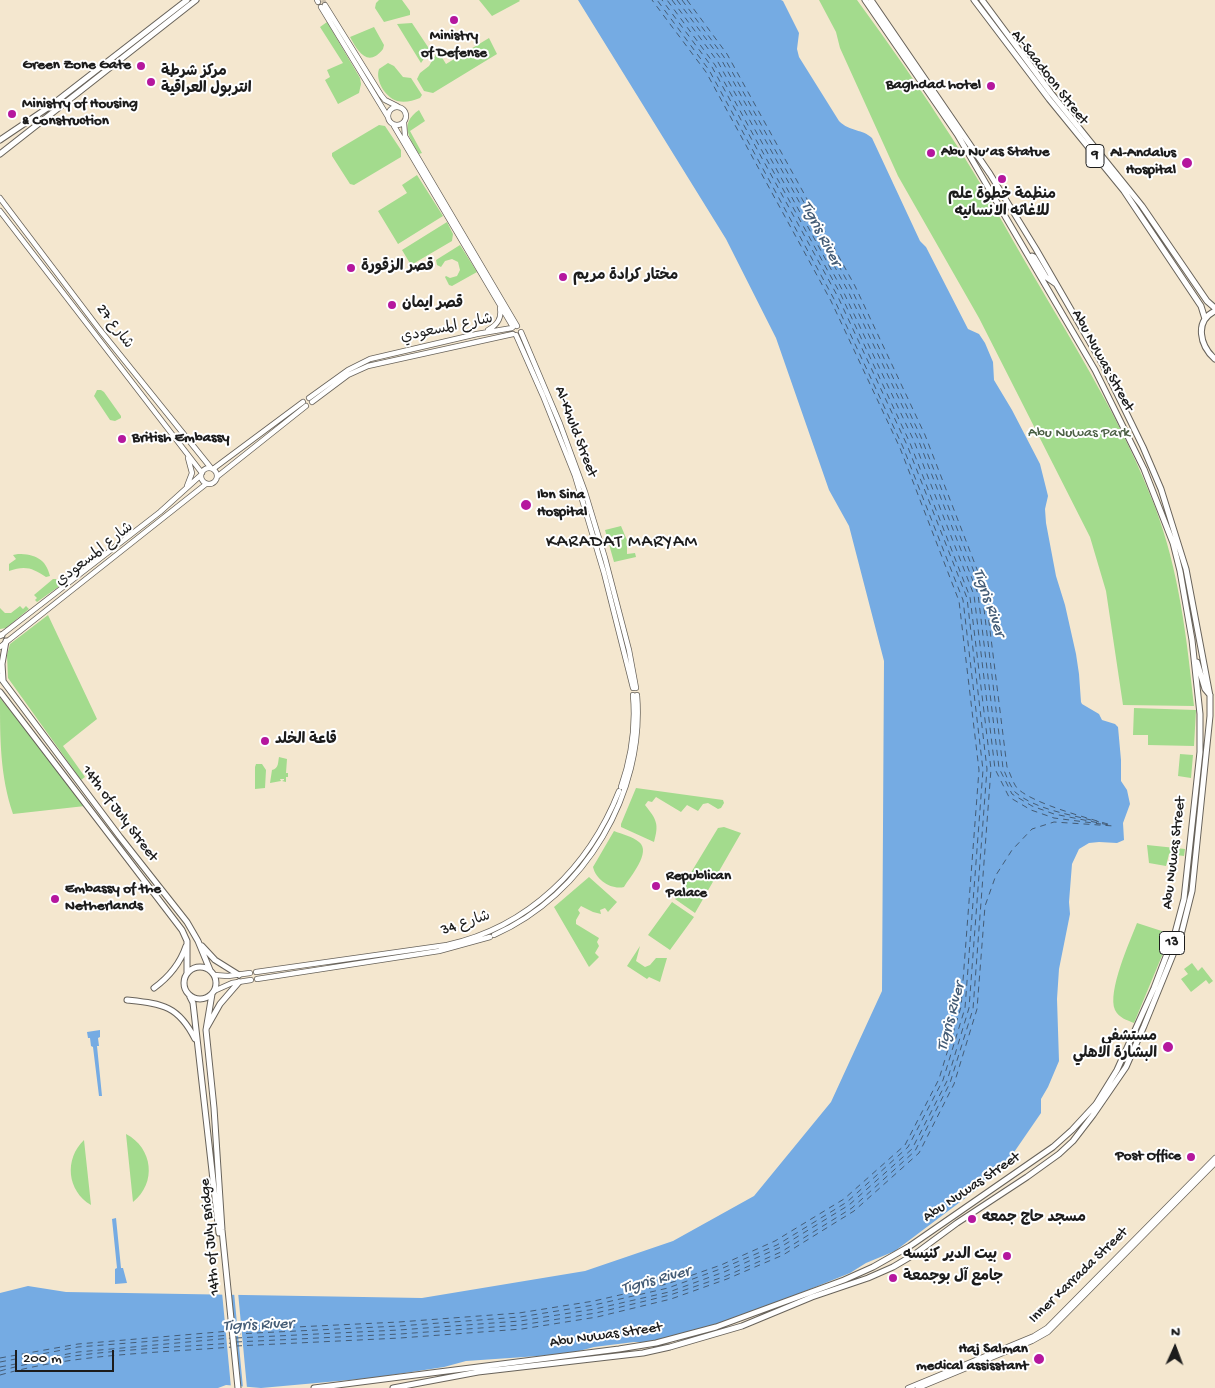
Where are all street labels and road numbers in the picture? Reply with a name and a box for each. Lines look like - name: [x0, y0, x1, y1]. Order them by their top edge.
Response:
- street label: Al-Saadoon Street: [1006, 27, 1092, 129]
- road number: 9: [1086, 144, 1104, 168]
- street label: شارع 27: [91, 301, 137, 353]
- street label: Abu Nuwas Street: [1067, 307, 1137, 415]
- street label: شارع المسعودي: [399, 310, 495, 348]
- street label: Al-Khuld Street: [549, 384, 601, 480]
- street label: شارع المسعودي: [52, 519, 138, 591]
- street label: 14th of July Street: [77, 762, 161, 866]
- street label: Abu Nuwas Street: [1159, 796, 1191, 910]
- street label: شارع 34: [439, 908, 493, 940]
- road number: 13: [1160, 931, 1184, 954]
- street label: Abu Nuwas Street: [920, 1149, 1024, 1227]
- street label: 14th of July Bridge: [197, 1178, 225, 1296]
- street label: Inner Karrada Street: [1026, 1224, 1132, 1328]
- street label: Abu Nuwas Street: [549, 1319, 663, 1353]

